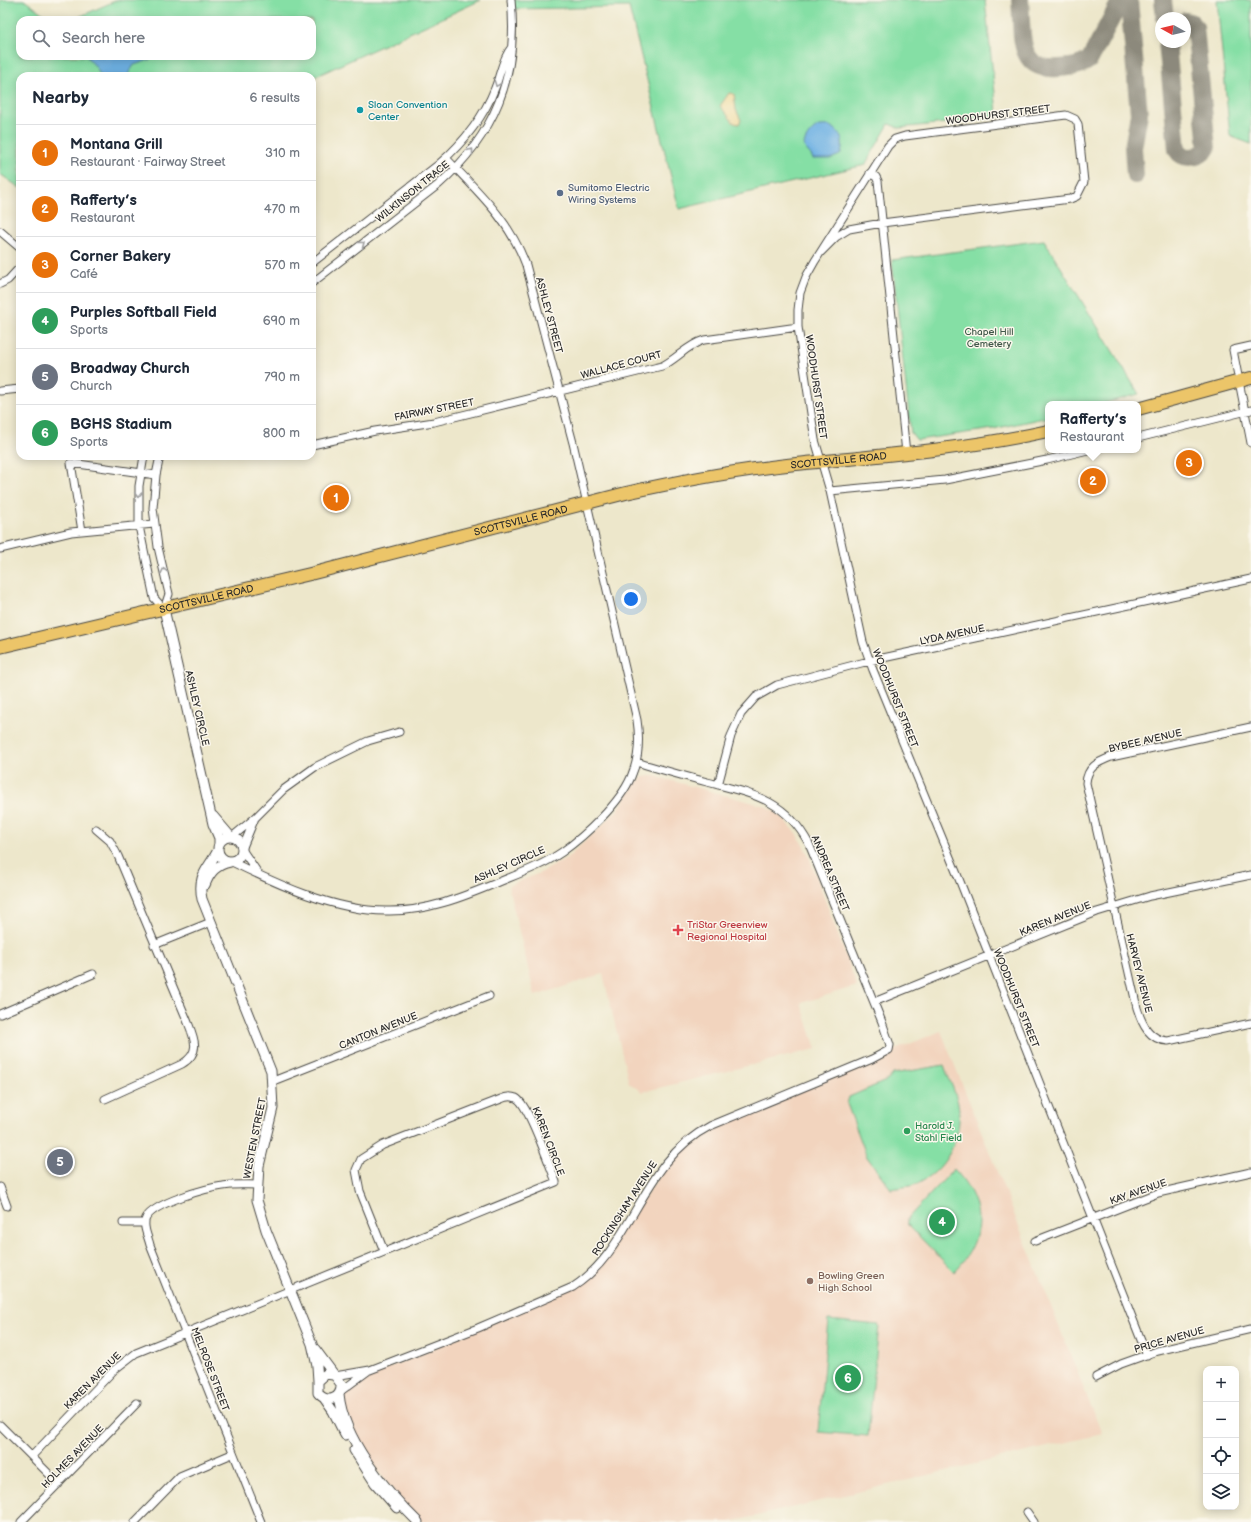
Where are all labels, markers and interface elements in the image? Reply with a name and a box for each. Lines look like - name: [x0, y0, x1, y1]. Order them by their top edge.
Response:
- north arrow: [1155, 12, 1191, 48]
- search box: [16, 16, 316, 60]
- icon: search: [30, 27, 52, 49]
- text: Search here: [62, 29, 145, 48]
- one-way arrow: [493, 81, 501, 88]
- text: Nearby: [32, 88, 89, 108]
- text: 6 results: [250, 90, 300, 106]
- place label: Sloan Convention Center: [368, 99, 448, 123]
- street label: WOODHURST STREET: [945, 103, 1051, 127]
- marker: Sloan Convention Center: [355, 105, 365, 115]
- text: Montana Grill: [70, 135, 163, 154]
- text: 1: [42, 145, 48, 161]
- text: 310 m: [265, 145, 300, 161]
- one-way arrow: [466, 149, 473, 156]
- text: Restaurant · Fairway Street: [70, 154, 226, 170]
- street label: WILKINSON TRACE: [373, 158, 452, 225]
- place label: Sumitomo Electric Wiring Systems: [568, 182, 650, 206]
- marker: Sumitomo Electric Wiring Systems: [555, 188, 565, 198]
- text: Rafferty’s: [70, 191, 137, 210]
- text: 2: [41, 201, 49, 217]
- text: 470 m: [264, 201, 300, 217]
- text: Restaurant: [70, 210, 135, 226]
- one-way arrow: [357, 242, 364, 249]
- text: Corner Bakery: [70, 247, 171, 266]
- text: 3: [41, 257, 49, 273]
- text: 570 m: [264, 257, 300, 273]
- text: Café: [70, 266, 98, 282]
- street label: ASHLEY STREET: [533, 276, 565, 355]
- text: Purples Softball Field: [70, 303, 217, 322]
- text: 4: [41, 313, 49, 329]
- text: 690 m: [263, 313, 300, 329]
- text: Sports: [70, 322, 108, 338]
- park label: Chapel Hill Cemetery: [964, 326, 1014, 350]
- street label: WOODHURST STREET: [803, 334, 829, 440]
- street label: WALLACE COURT: [579, 348, 663, 382]
- text: Broadway Church: [70, 359, 190, 378]
- text: 5: [41, 369, 49, 385]
- text: 790 m: [264, 369, 300, 385]
- text: Church: [70, 378, 112, 394]
- street label: FAIRWAY STREET: [393, 396, 475, 424]
- popup: [1045, 401, 1141, 453]
- text: Rafferty’s: [1060, 410, 1126, 429]
- text: BGHS Stadium: [70, 415, 172, 434]
- text: 6: [41, 425, 49, 441]
- text: 800 m: [263, 425, 300, 441]
- text: Restaurant: [1060, 429, 1124, 445]
- text: Sports: [70, 434, 108, 450]
- pin: 3: [1176, 448, 1202, 478]
- street label: SCOTTSVILLE ROAD: [790, 450, 887, 472]
- pin: 2: [1080, 466, 1106, 496]
- pin: 1: [323, 483, 349, 513]
- one-way arrow: [134, 492, 143, 498]
- street label: SCOTTSVILLE ROAD: [473, 503, 569, 539]
- one-way arrow: [160, 568, 168, 574]
- street label: SCOTTSVILLE ROAD: [158, 582, 255, 616]
- your location: [621, 589, 641, 609]
- street label: LYDA AVENUE: [919, 622, 986, 648]
- street label: WOODHURST STREET: [870, 647, 920, 750]
- street label: ASHLEY CIRCLE: [183, 669, 212, 748]
- street label: BYBEE AVENUE: [1107, 727, 1183, 755]
- street label: ANDREA STREET: [809, 834, 852, 913]
- street label: ASHLEY CIRCLE: [472, 844, 547, 886]
- street label: KAREN AVENUE: [1018, 899, 1093, 939]
- place label: TriStar Greenview Regional Hospital: [687, 919, 768, 943]
- marker: TriStar Greenview Regional Hospital: [672, 924, 684, 936]
- street label: HARVEY AVENUE: [1123, 932, 1155, 1014]
- street label: WOODHURST STREET: [991, 947, 1041, 1050]
- street label: CANTON AVENUE: [337, 1010, 420, 1052]
- street label: WESTEN STREET: [241, 1097, 269, 1180]
- street label: KAREN CIRCLE: [529, 1105, 567, 1178]
- place label: Harold J. Stahl Field: [915, 1120, 962, 1144]
- marker: Harold J. Stahl Field: [902, 1126, 912, 1136]
- pin: 5: [47, 1147, 73, 1177]
- street label: ROCKINGHAM AVENUE: [590, 1159, 660, 1258]
- street label: KAY AVENUE: [1108, 1176, 1169, 1207]
- pin: 4: [929, 1207, 955, 1237]
- place label: Bowling Green High School: [818, 1270, 885, 1294]
- marker: Bowling Green High School: [805, 1276, 815, 1286]
- street label: PRICE AVENUE: [1133, 1324, 1206, 1356]
- street label: MELROSE STREET: [189, 1326, 232, 1413]
- street label: KAREN AVENUE: [62, 1349, 124, 1412]
- pin: 6: [835, 1363, 861, 1393]
- map controls: [1203, 1366, 1239, 1510]
- button: +: [1203, 1366, 1239, 1402]
- button: −: [1203, 1402, 1239, 1438]
- street label: HOLMES AVENUE: [39, 1422, 107, 1491]
- button: locate: [1203, 1438, 1239, 1474]
- button: layers: [1203, 1474, 1239, 1510]

